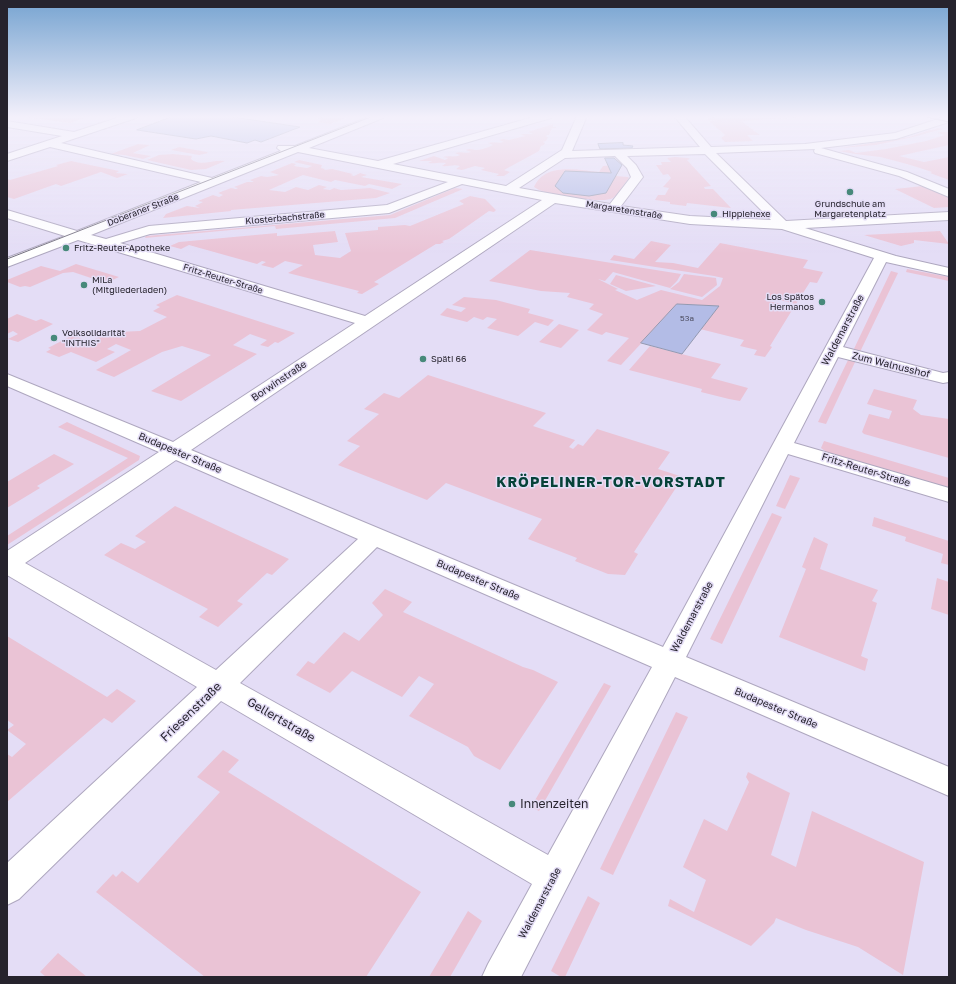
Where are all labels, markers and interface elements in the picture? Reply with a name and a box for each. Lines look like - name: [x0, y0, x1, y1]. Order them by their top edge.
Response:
- marker: Grundschule am Margaretenplatz: [845, 187, 855, 197]
- street label: Doberaner Straße: [106, 191, 180, 229]
- street label: Margaretenstraße: [585, 199, 663, 221]
- place label: Grundschule am Margaretenplatz: [814, 199, 886, 220]
- street label: Klosterbachstraße: [245, 209, 325, 227]
- marker: Hippiehexe: [709, 209, 719, 219]
- place label: Hippiehexe: [722, 209, 771, 219]
- marker: Fritz-Reuter-Apotheke: [61, 243, 71, 253]
- place label: Fritz-Reuter-Apotheke: [74, 243, 170, 253]
- street label: Fritz-Reuter-Straße: [182, 262, 264, 296]
- place label: MiLa (Mitgliederladen): [92, 275, 167, 296]
- marker: MiLa (Mitgliederladen): [79, 280, 89, 290]
- place label: Los Spätos Hermanos: [766, 292, 814, 313]
- street label: Waldemarstraße: [819, 292, 867, 368]
- marker: Los Spätos Hermanos: [817, 297, 827, 307]
- house number: 53a: [680, 313, 694, 323]
- place label: Volksolidarität "INTHIS": [62, 328, 125, 349]
- marker: Volksolidarität "INTHIS": [49, 333, 59, 343]
- street label: Zum Walnusshof: [851, 350, 931, 380]
- marker: Späti 66: [418, 354, 428, 364]
- place label: Späti 66: [431, 354, 466, 364]
- street label: Borwinstraße: [249, 358, 309, 404]
- street label: Budapester Straße: [137, 430, 223, 476]
- street label: Fritz-Reuter-Straße: [820, 451, 912, 489]
- district label: KRÖPELINER-TOR-VORSTADT: [496, 475, 726, 491]
- street label: Budapester Straße: [435, 557, 521, 603]
- street label: Waldemarstraße: [668, 579, 716, 655]
- street label: Friesenstraße: [158, 679, 224, 745]
- street label: Budapester Straße: [733, 685, 819, 731]
- street label: Gellertstraße: [244, 695, 318, 745]
- place label: Innenzeiten: [520, 797, 588, 811]
- marker: Innenzeiten: [507, 799, 517, 809]
- street label: Waldemarstraße: [516, 865, 564, 941]

